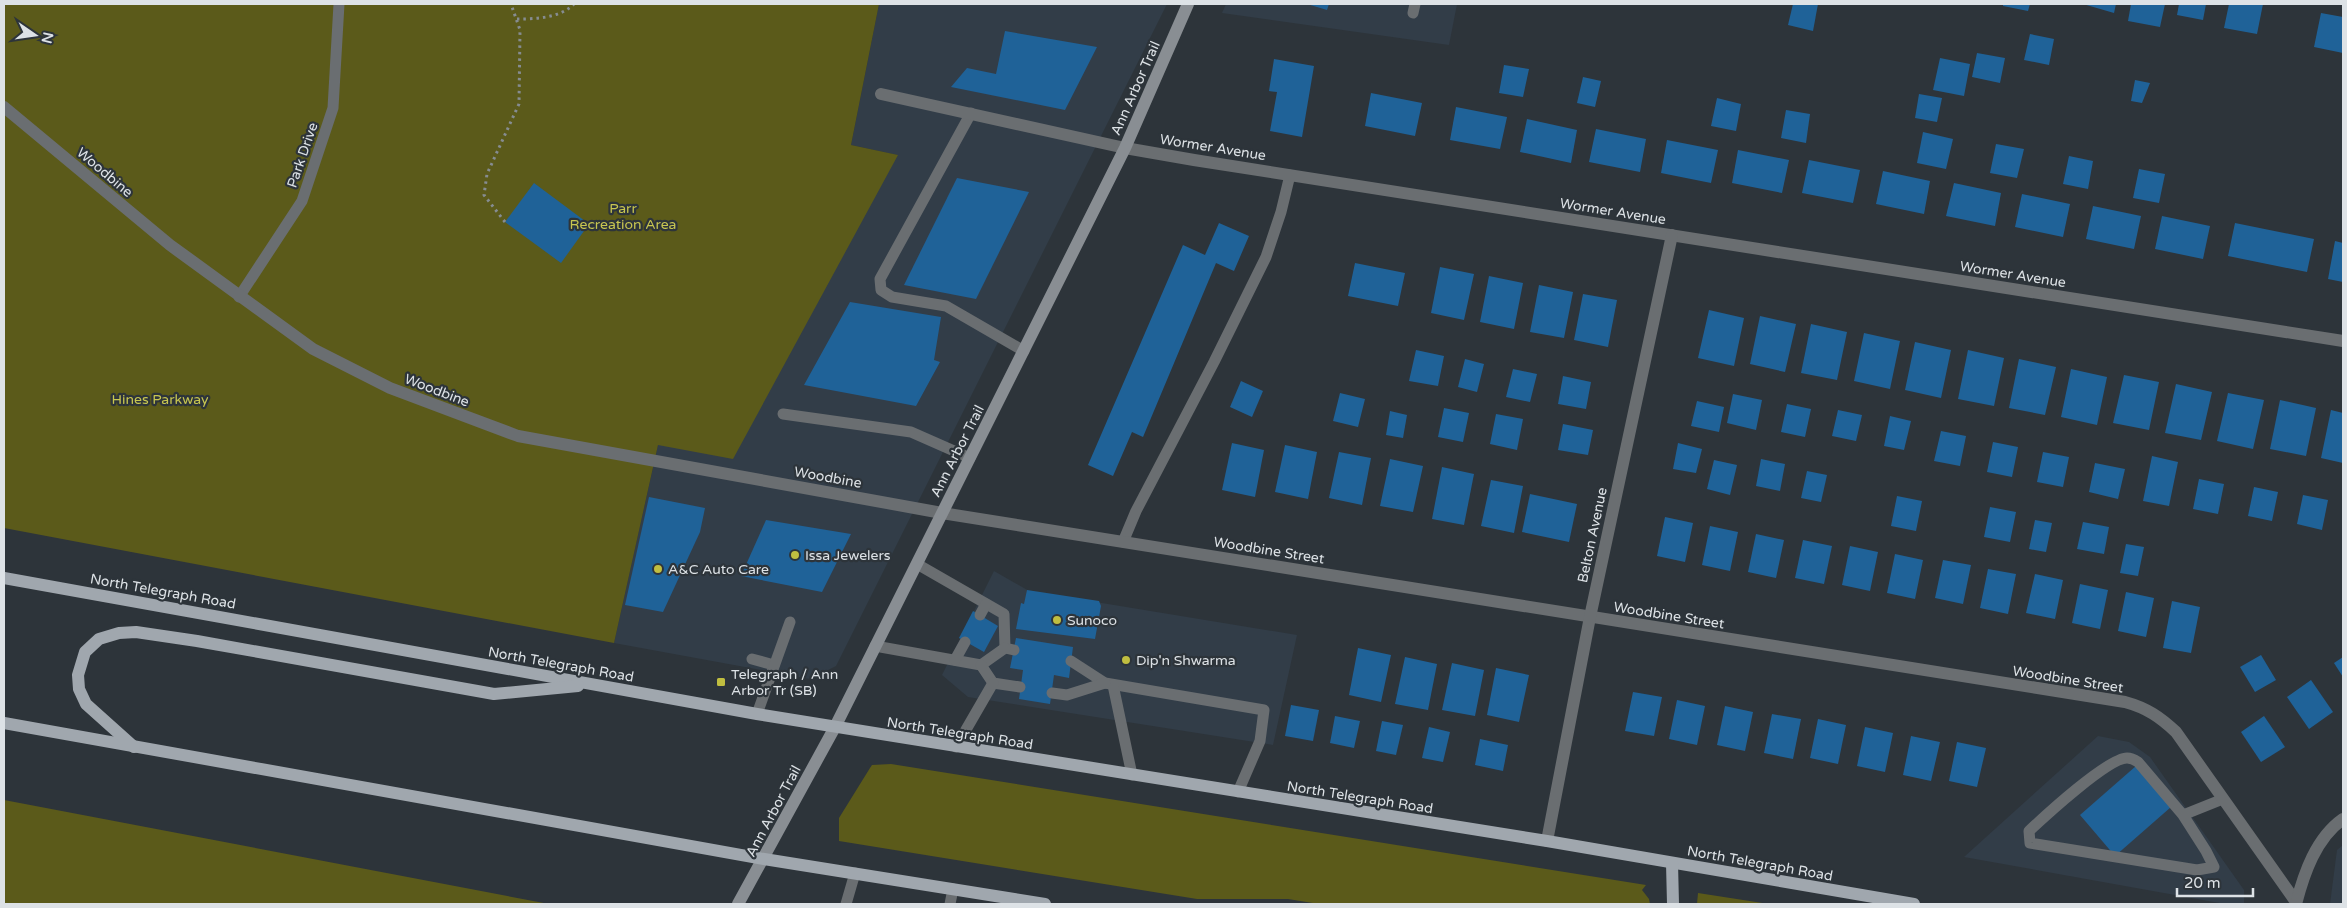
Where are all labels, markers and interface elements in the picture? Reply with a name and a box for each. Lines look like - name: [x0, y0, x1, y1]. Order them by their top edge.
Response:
- north arrow: [10, 10, 60, 60]
- text: N: [38, 30, 57, 45]
- street label: Ann Arbor Trail: [1107, 39, 1164, 138]
- street label: Park Drive: [283, 120, 322, 190]
- street label: Wormer Avenue: [1159, 131, 1267, 164]
- street label: Woodbine: [73, 144, 136, 201]
- street label: Wormer Avenue: [1559, 195, 1667, 228]
- park label: Parr Recreation Area: [570, 200, 676, 233]
- street label: Wormer Avenue: [1959, 258, 2067, 291]
- street label: Woodbine: [402, 370, 472, 411]
- park label: Hines Parkway: [112, 391, 209, 408]
- street label: Ann Arbor Trail: [927, 402, 988, 500]
- street label: Woodbine: [793, 463, 863, 492]
- street label: Belton Avenue: [1574, 486, 1611, 584]
- street label: Woodbine Street: [1212, 533, 1326, 568]
- place label: Issa Jewelers: [805, 547, 891, 564]
- marker: Issa Jewelers: [789, 549, 801, 561]
- place label: A&C Auto Care: [668, 561, 769, 578]
- marker: A&C Auto Care: [652, 563, 664, 575]
- street label: North Telegraph Road: [89, 570, 237, 613]
- street label: Woodbine Street: [1612, 598, 1726, 633]
- place label: Sunoco: [1067, 612, 1117, 629]
- marker: Sunoco: [1051, 614, 1063, 626]
- street label: North Telegraph Road: [487, 643, 635, 686]
- place label: Dip'n Shwarma: [1136, 652, 1236, 669]
- marker: Dip'n Shwarma: [1120, 654, 1132, 666]
- street label: Woodbine Street: [2011, 662, 2125, 697]
- place label: Telegraph / Ann Arbor Tr (SB): [731, 666, 838, 699]
- marker: Telegraph / Ann Arbor Tr (SB): [715, 676, 727, 688]
- street label: North Telegraph Road: [886, 714, 1034, 753]
- street label: Ann Arbor Trail: [742, 763, 805, 860]
- street label: North Telegraph Road: [1286, 778, 1434, 817]
- street label: North Telegraph Road: [1686, 842, 1834, 885]
- scale bar: [2177, 866, 2253, 898]
- text: 20 m: [2184, 874, 2221, 892]

